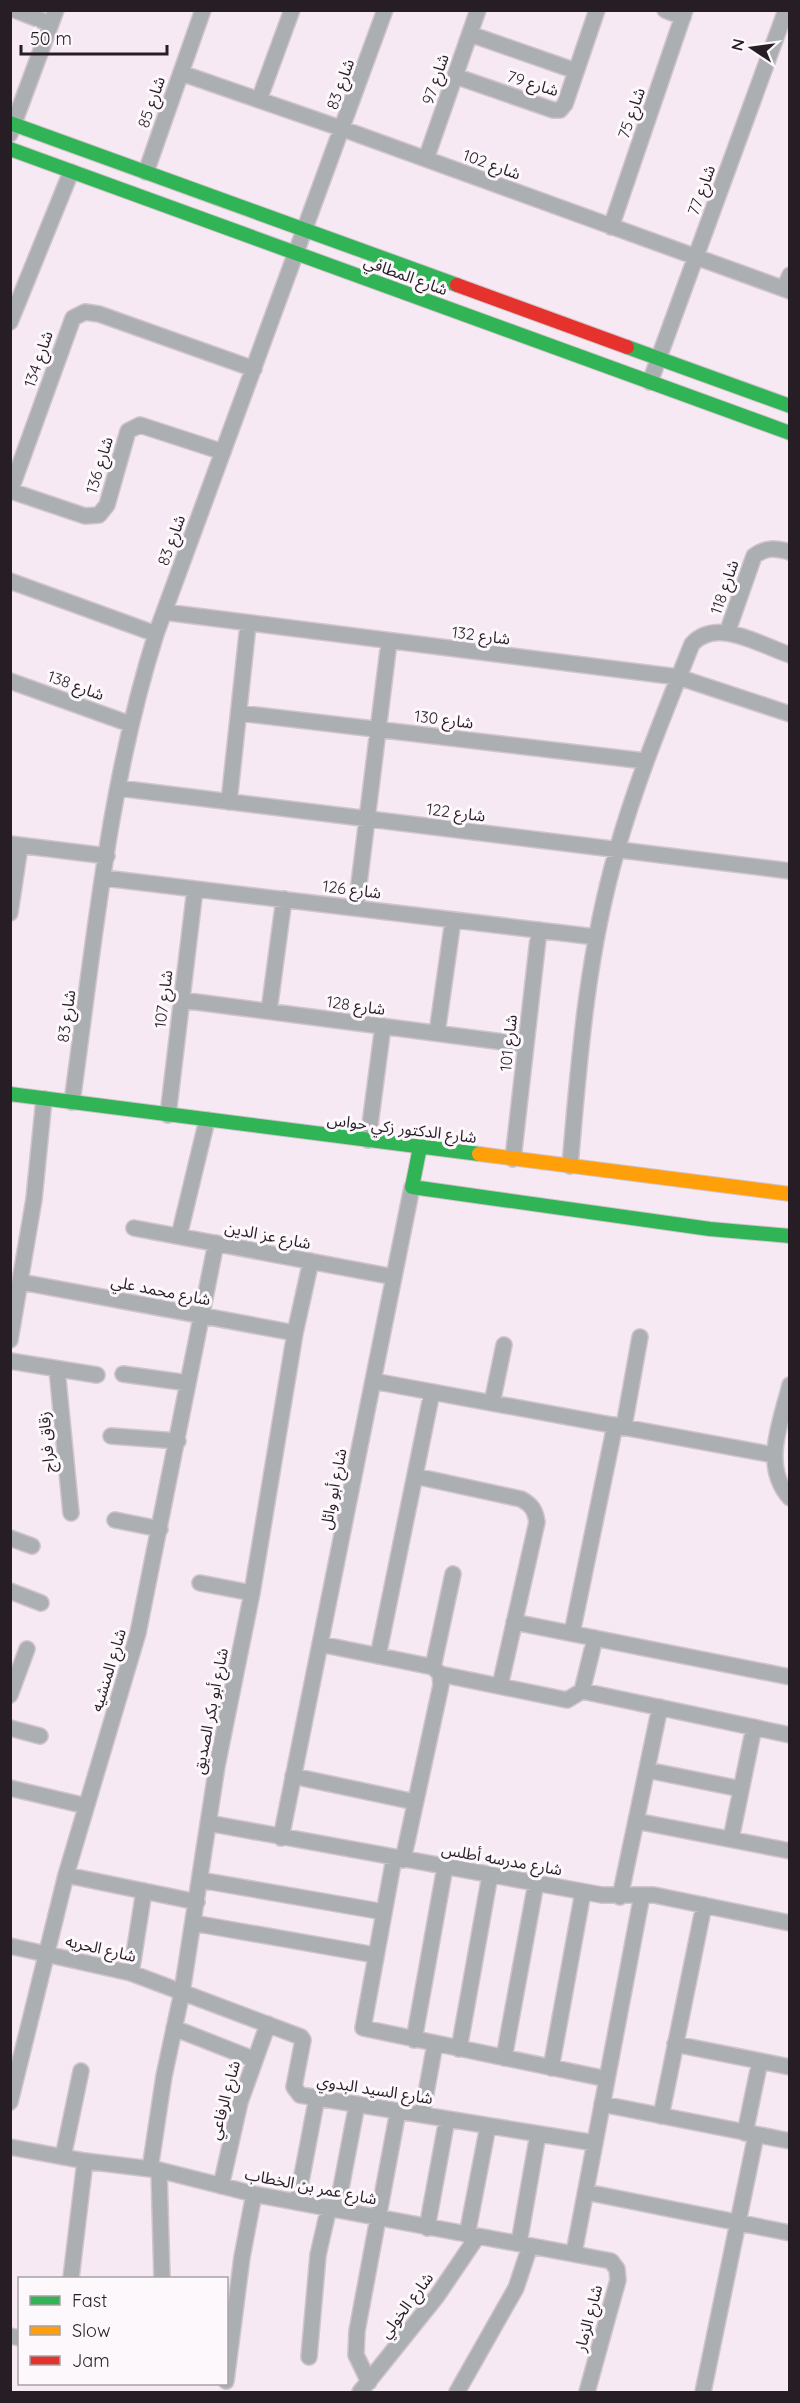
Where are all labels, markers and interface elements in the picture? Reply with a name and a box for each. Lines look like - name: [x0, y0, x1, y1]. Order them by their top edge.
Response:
- scale bar: [21, 18, 166, 56]
- north arrow: [722, 18, 782, 78]
- text: 50 m: [30, 27, 72, 50]
- text: N: [726, 37, 748, 53]
- street label: شارع 97: [417, 51, 456, 108]
- street label: شارع 83: [322, 56, 361, 113]
- street label: شارع 79: [504, 66, 561, 103]
- street label: شارع 85: [133, 74, 172, 131]
- street label: شارع 75: [613, 85, 652, 142]
- street label: شارع 102: [459, 144, 524, 186]
- street label: شارع 77: [683, 162, 722, 219]
- street label: شارع المطافي: [360, 251, 451, 302]
- street label: شارع 134: [19, 328, 60, 391]
- street label: شارع 136: [81, 434, 120, 497]
- street label: شارع 83: [153, 512, 192, 569]
- street label: شارع 118: [705, 557, 745, 618]
- street label: شارع 132: [450, 621, 511, 651]
- street label: شارع 138: [44, 666, 107, 707]
- street label: شارع 130: [413, 705, 475, 736]
- street label: شارع 122: [425, 798, 487, 829]
- street label: شارع 126: [321, 875, 382, 905]
- street label: شارع 107: [150, 969, 179, 1030]
- street label: شارع 83: [52, 989, 83, 1044]
- street label: شارع 128: [325, 991, 387, 1022]
- street label: شارع 101: [495, 1014, 524, 1073]
- street label: شارع الدكتور زكي حواس: [326, 1109, 478, 1150]
- street label: شارع عز الدين: [223, 1217, 313, 1256]
- street label: شارع محمد علي: [109, 1271, 212, 1312]
- street label: زقاق فراج: [33, 1410, 62, 1473]
- street label: شارع أبو وائل: [315, 1447, 354, 1532]
- street label: شارع المنشيه: [86, 1626, 133, 1715]
- street label: شارع أبو بكر الصديق: [188, 1646, 235, 1776]
- street label: شارع مدرسه أطلس: [440, 1839, 564, 1882]
- street label: شارع الحريه: [63, 1930, 138, 1969]
- street label: شارع الرفاعي: [204, 2058, 247, 2142]
- street label: شارع السيد البدوي: [315, 2070, 434, 2111]
- street label: شارع عمر بن الخطاب: [243, 2163, 379, 2212]
- street label: شارع الخولي: [375, 2268, 440, 2344]
- legend: [18, 2277, 228, 2385]
- street label: شارع الزمار: [569, 2282, 609, 2355]
- text: Fast: [72, 2289, 107, 2312]
- text: Slow: [72, 2319, 110, 2342]
- text: Jam: [72, 2349, 110, 2372]

